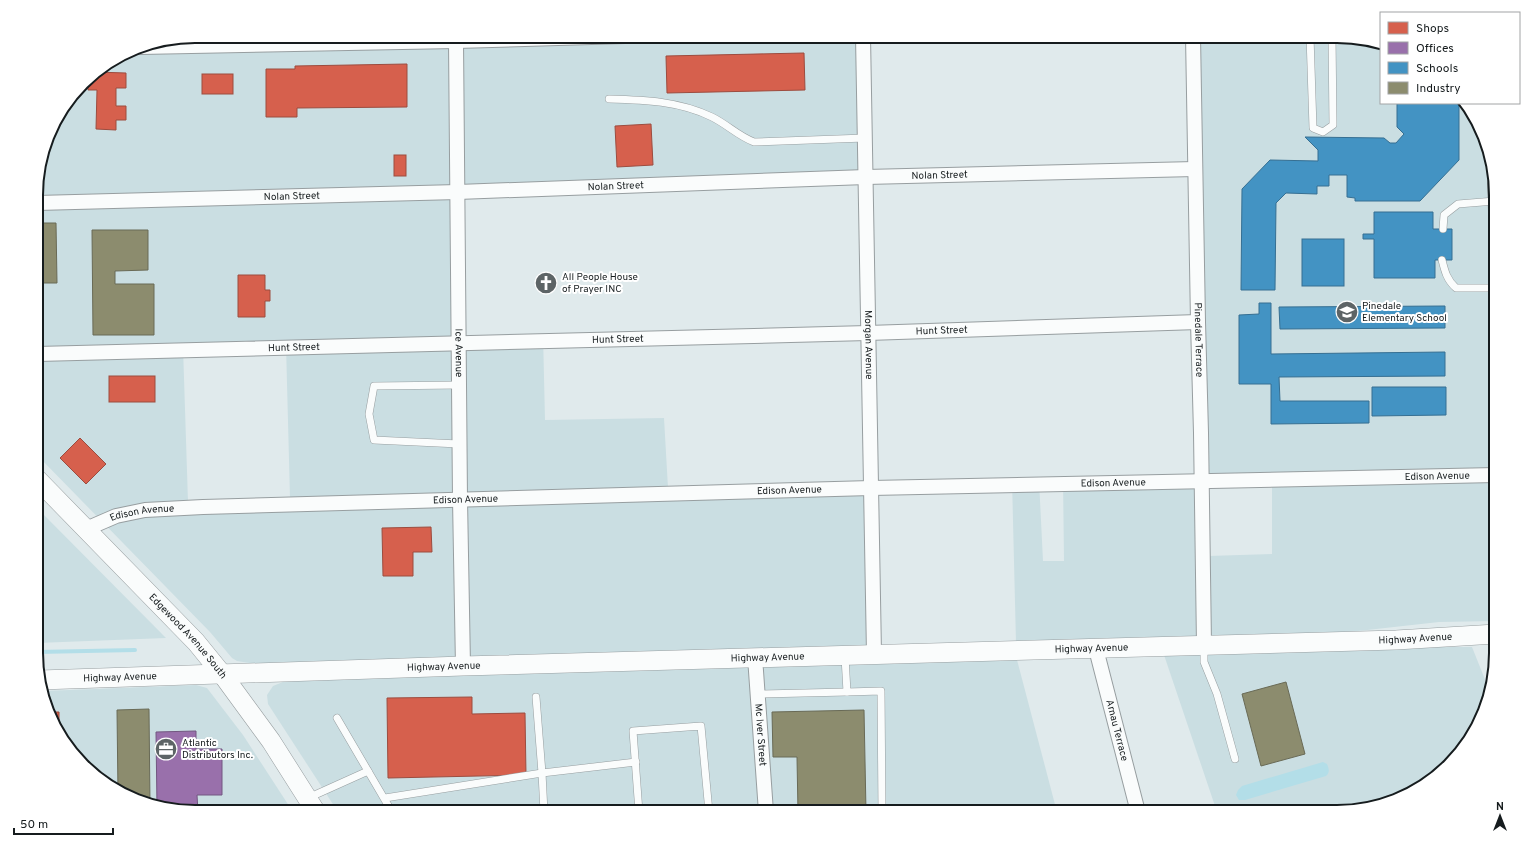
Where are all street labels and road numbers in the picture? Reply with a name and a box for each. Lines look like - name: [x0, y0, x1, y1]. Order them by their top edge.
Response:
- street label: Nolan Street: [911, 168, 968, 182]
- street label: Nolan Street: [587, 179, 644, 194]
- street label: Nolan Street: [264, 189, 320, 204]
- street label: Pinedale Terrace: [1191, 302, 1206, 378]
- street label: Morgan Avenue: [861, 310, 876, 380]
- street label: Hunt Street: [916, 323, 968, 338]
- street label: Ice Avenue: [452, 329, 465, 377]
- street label: Hunt Street: [592, 332, 644, 346]
- street label: Hunt Street: [268, 340, 320, 355]
- street label: Edison Avenue: [1405, 469, 1470, 483]
- street label: Edison Avenue: [1081, 476, 1146, 490]
- street label: Edison Avenue: [757, 483, 822, 498]
- street label: Edison Avenue: [433, 492, 498, 507]
- street label: Edison Avenue: [108, 502, 174, 524]
- street label: Edgewood Avenue South: [146, 591, 230, 681]
- street label: Highway Avenue: [1378, 630, 1453, 647]
- street label: Highway Avenue: [1054, 641, 1129, 656]
- street label: Highway Avenue: [731, 650, 805, 665]
- street label: Highway Avenue: [407, 659, 481, 674]
- street label: Highway Avenue: [83, 670, 157, 685]
- street label: Arnau Terrace: [1103, 698, 1131, 762]
- street label: Mc Iver Street: [752, 703, 769, 767]

